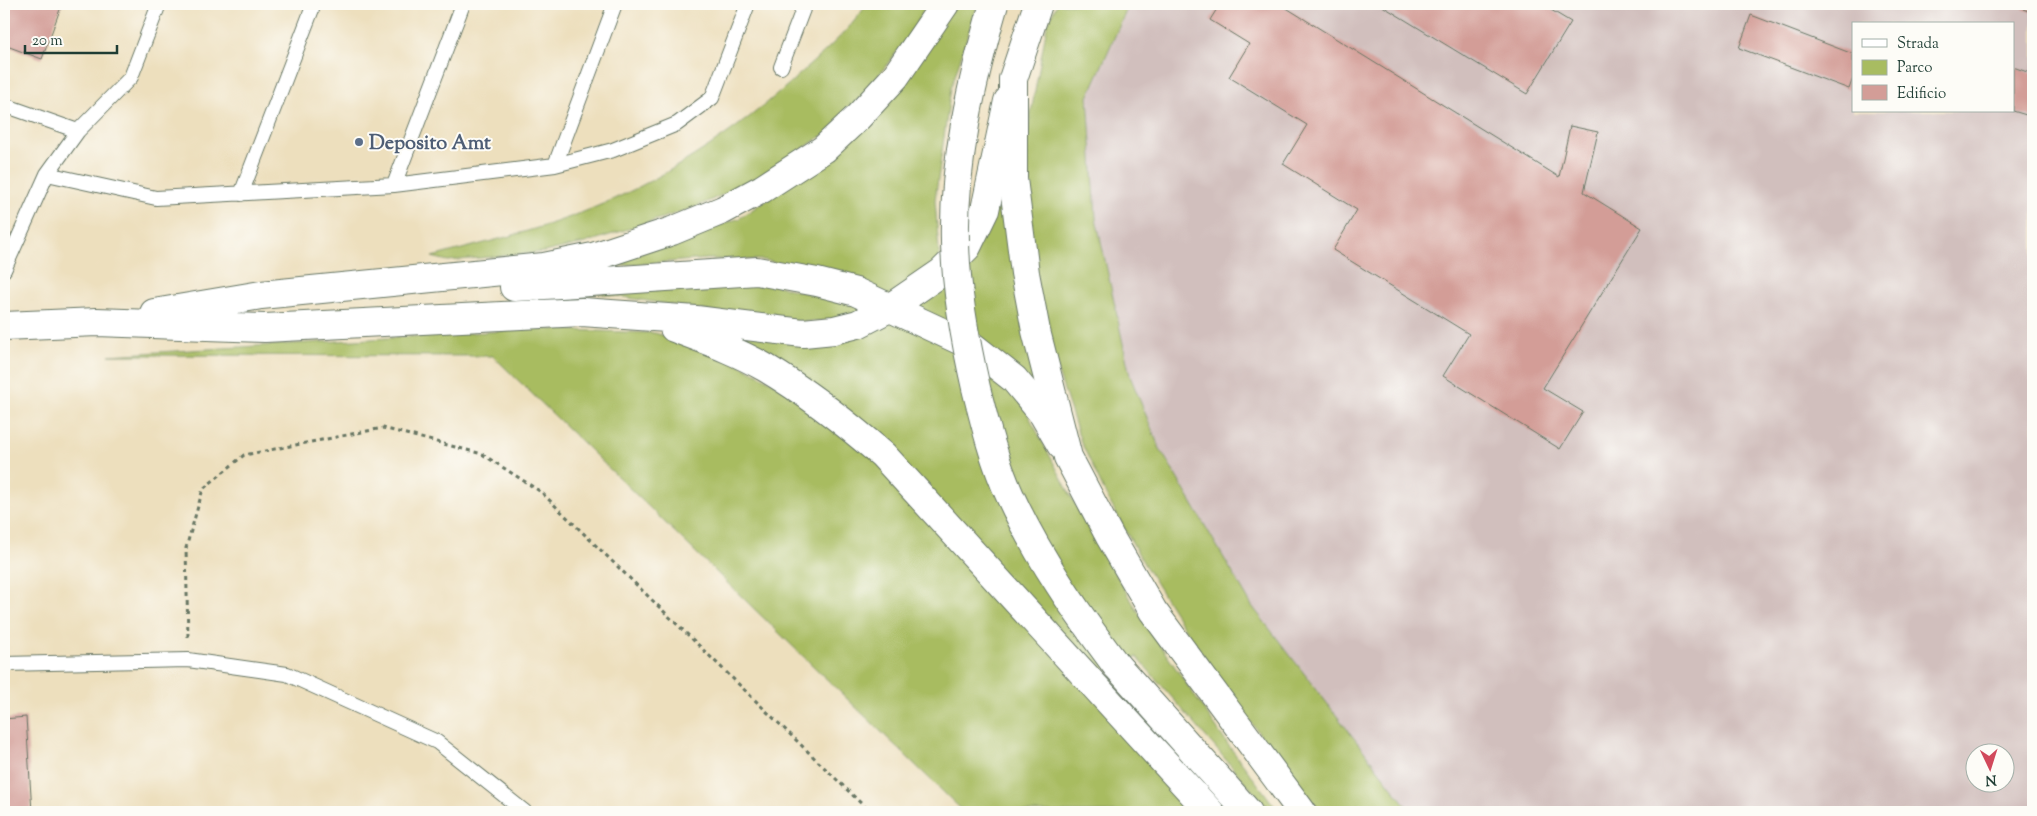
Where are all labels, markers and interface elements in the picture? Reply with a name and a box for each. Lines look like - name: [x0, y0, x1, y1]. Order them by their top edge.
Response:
- scale bar: [25, 22, 118, 54]
- legend: [1852, 22, 2014, 112]
- text: 20 m: [32, 31, 63, 52]
- text: Strada: [1897, 34, 1939, 55]
- text: Parco: [1897, 58, 1933, 79]
- text: Edificio: [1897, 84, 1946, 105]
- place label: Deposito Amt: [369, 130, 491, 159]
- marker: Deposito Amt: [353, 136, 365, 148]
- north arrow: [1964, 744, 2014, 794]
- text: N: [1984, 769, 1997, 789]

